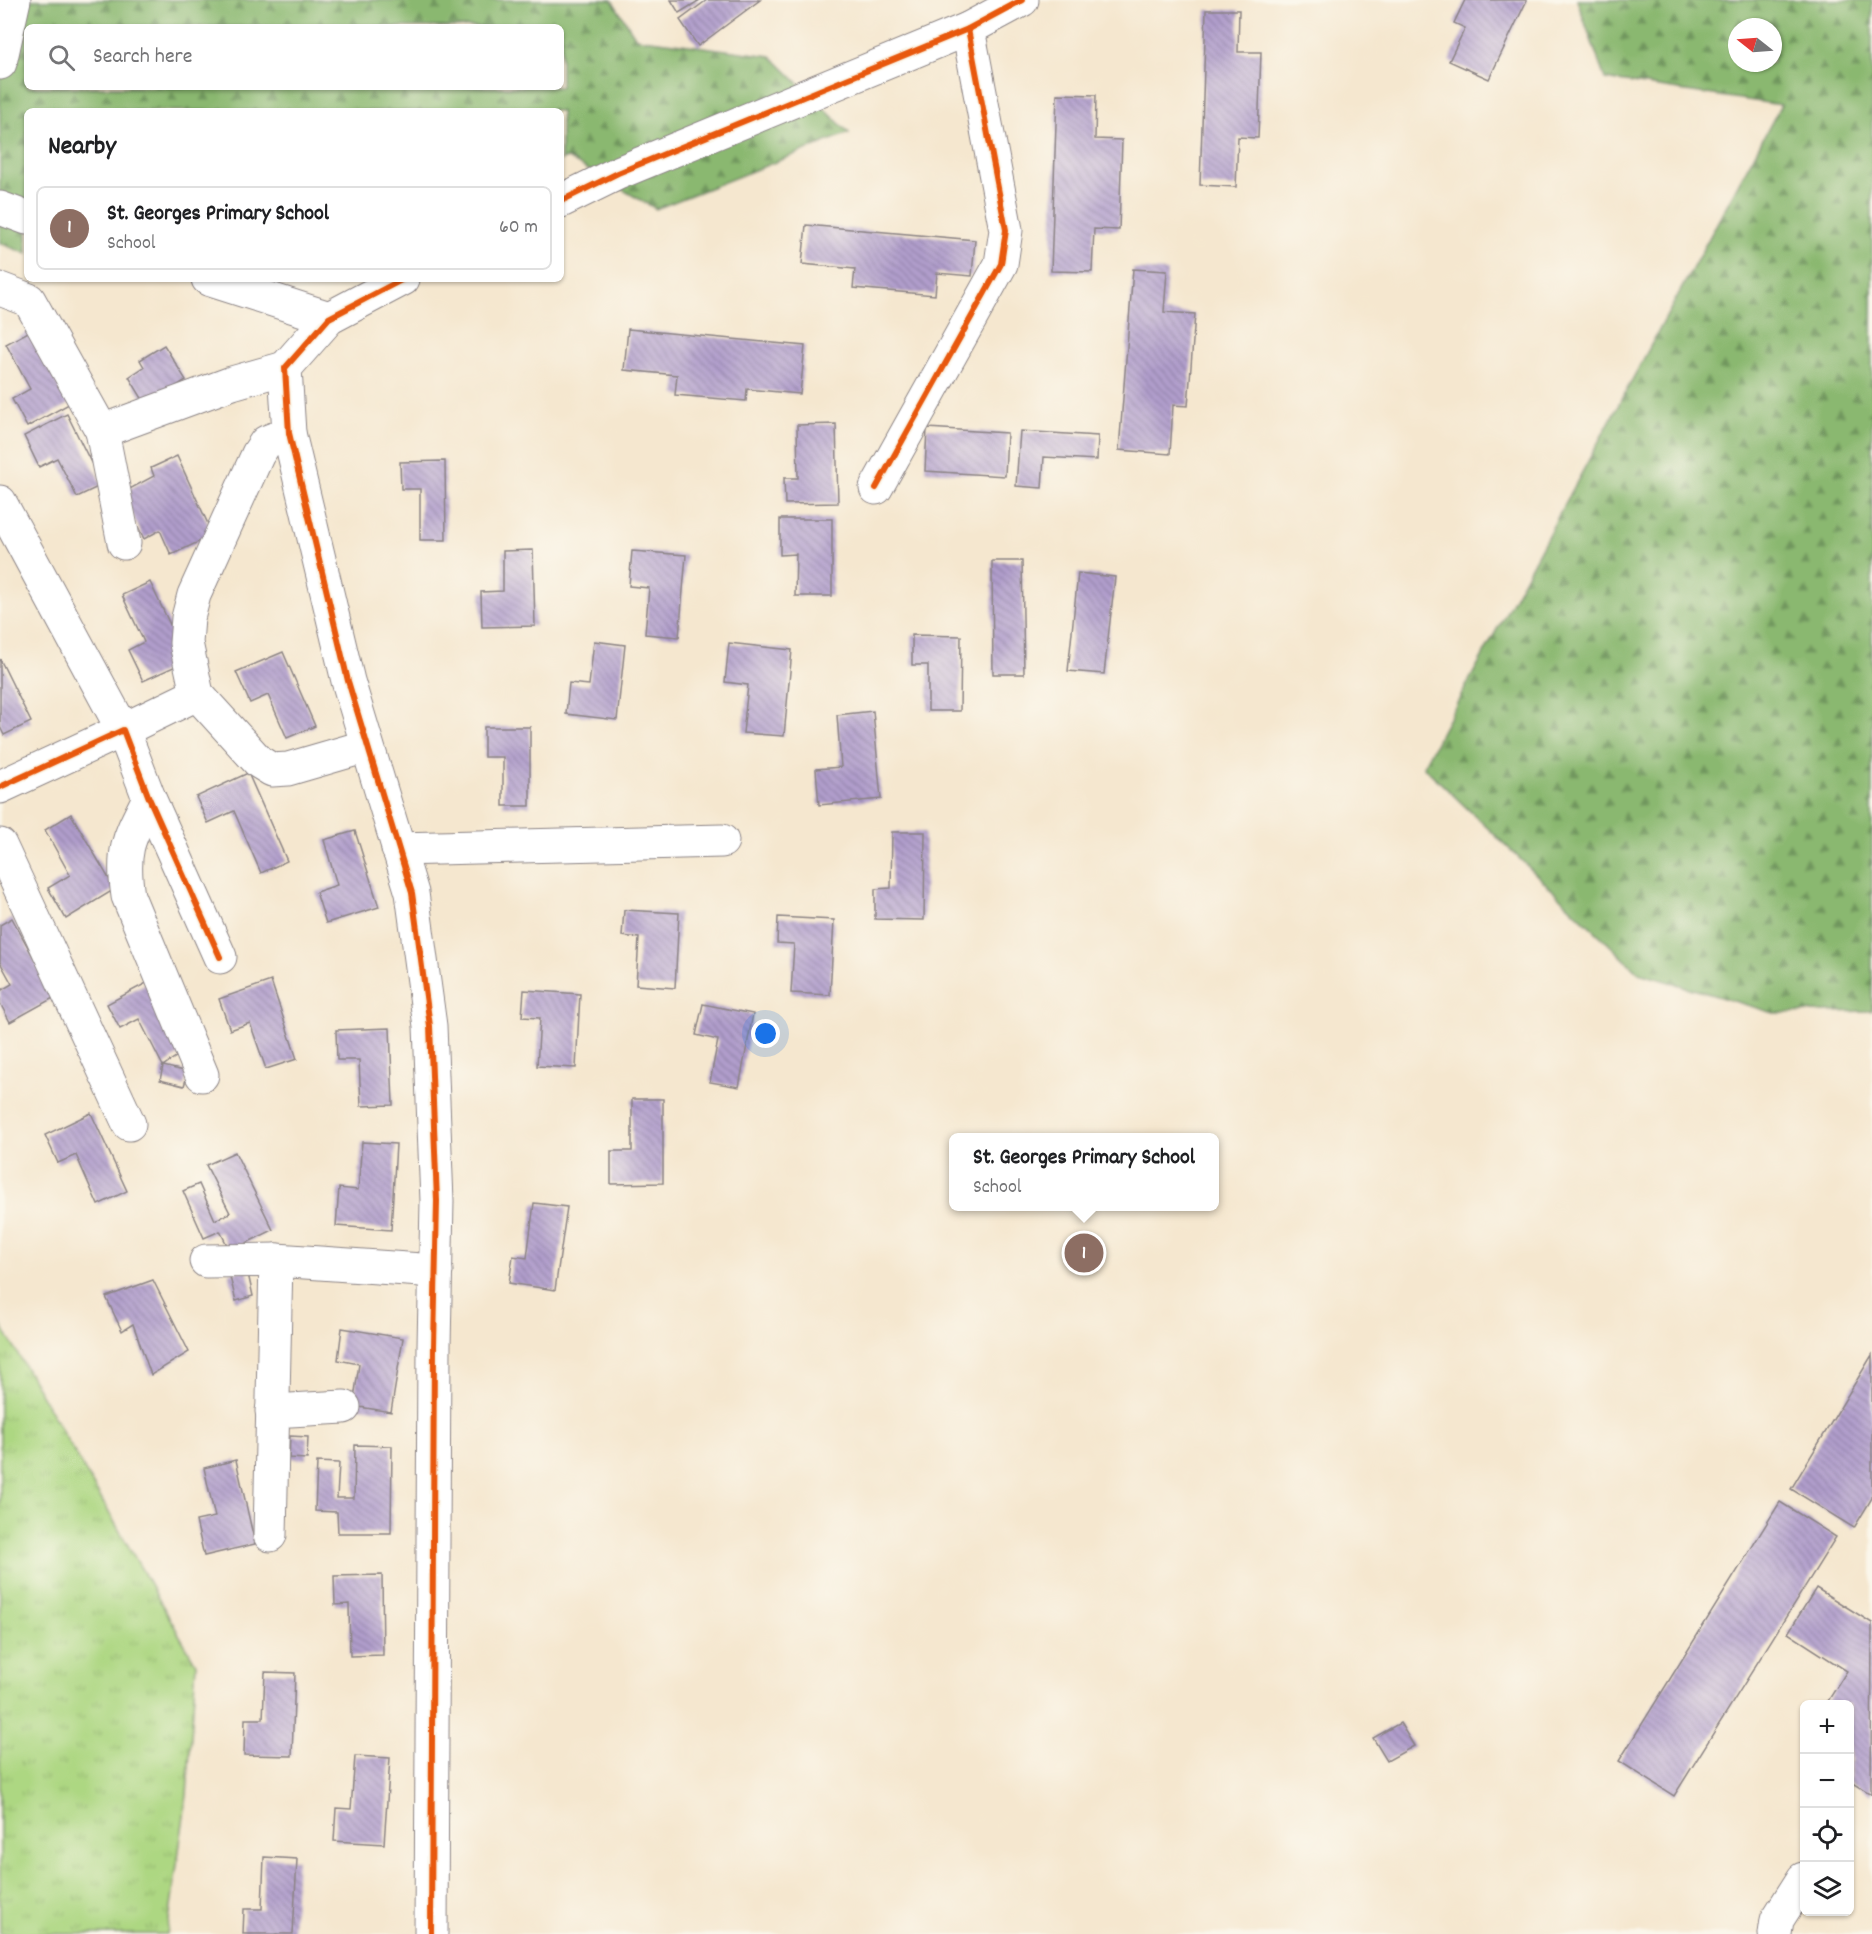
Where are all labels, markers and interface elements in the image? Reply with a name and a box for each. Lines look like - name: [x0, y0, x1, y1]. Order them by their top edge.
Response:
- north arrow: [1728, 18, 1782, 72]
- search box: [24, 24, 564, 90]
- icon: search: [45, 41, 78, 74]
- text: Search here: [93, 42, 192, 73]
- text: Nearby: [48, 129, 116, 166]
- text: St. Georges Primary School: [107, 199, 329, 230]
- text: 1: [67, 214, 72, 242]
- text: 60 m: [499, 214, 538, 242]
- text: School: [107, 230, 156, 258]
- your location: [751, 1019, 780, 1048]
- popup: [949, 1133, 1219, 1211]
- text: St. Georges Primary School: [973, 1143, 1195, 1174]
- text: School: [973, 1174, 1022, 1202]
- pin: 1: [1064, 1230, 1104, 1276]
- map controls: [1800, 1700, 1854, 1916]
- button: +: [1800, 1700, 1854, 1754]
- button: −: [1800, 1754, 1854, 1808]
- button: locate: [1800, 1808, 1854, 1862]
- button: layers: [1800, 1862, 1854, 1916]

